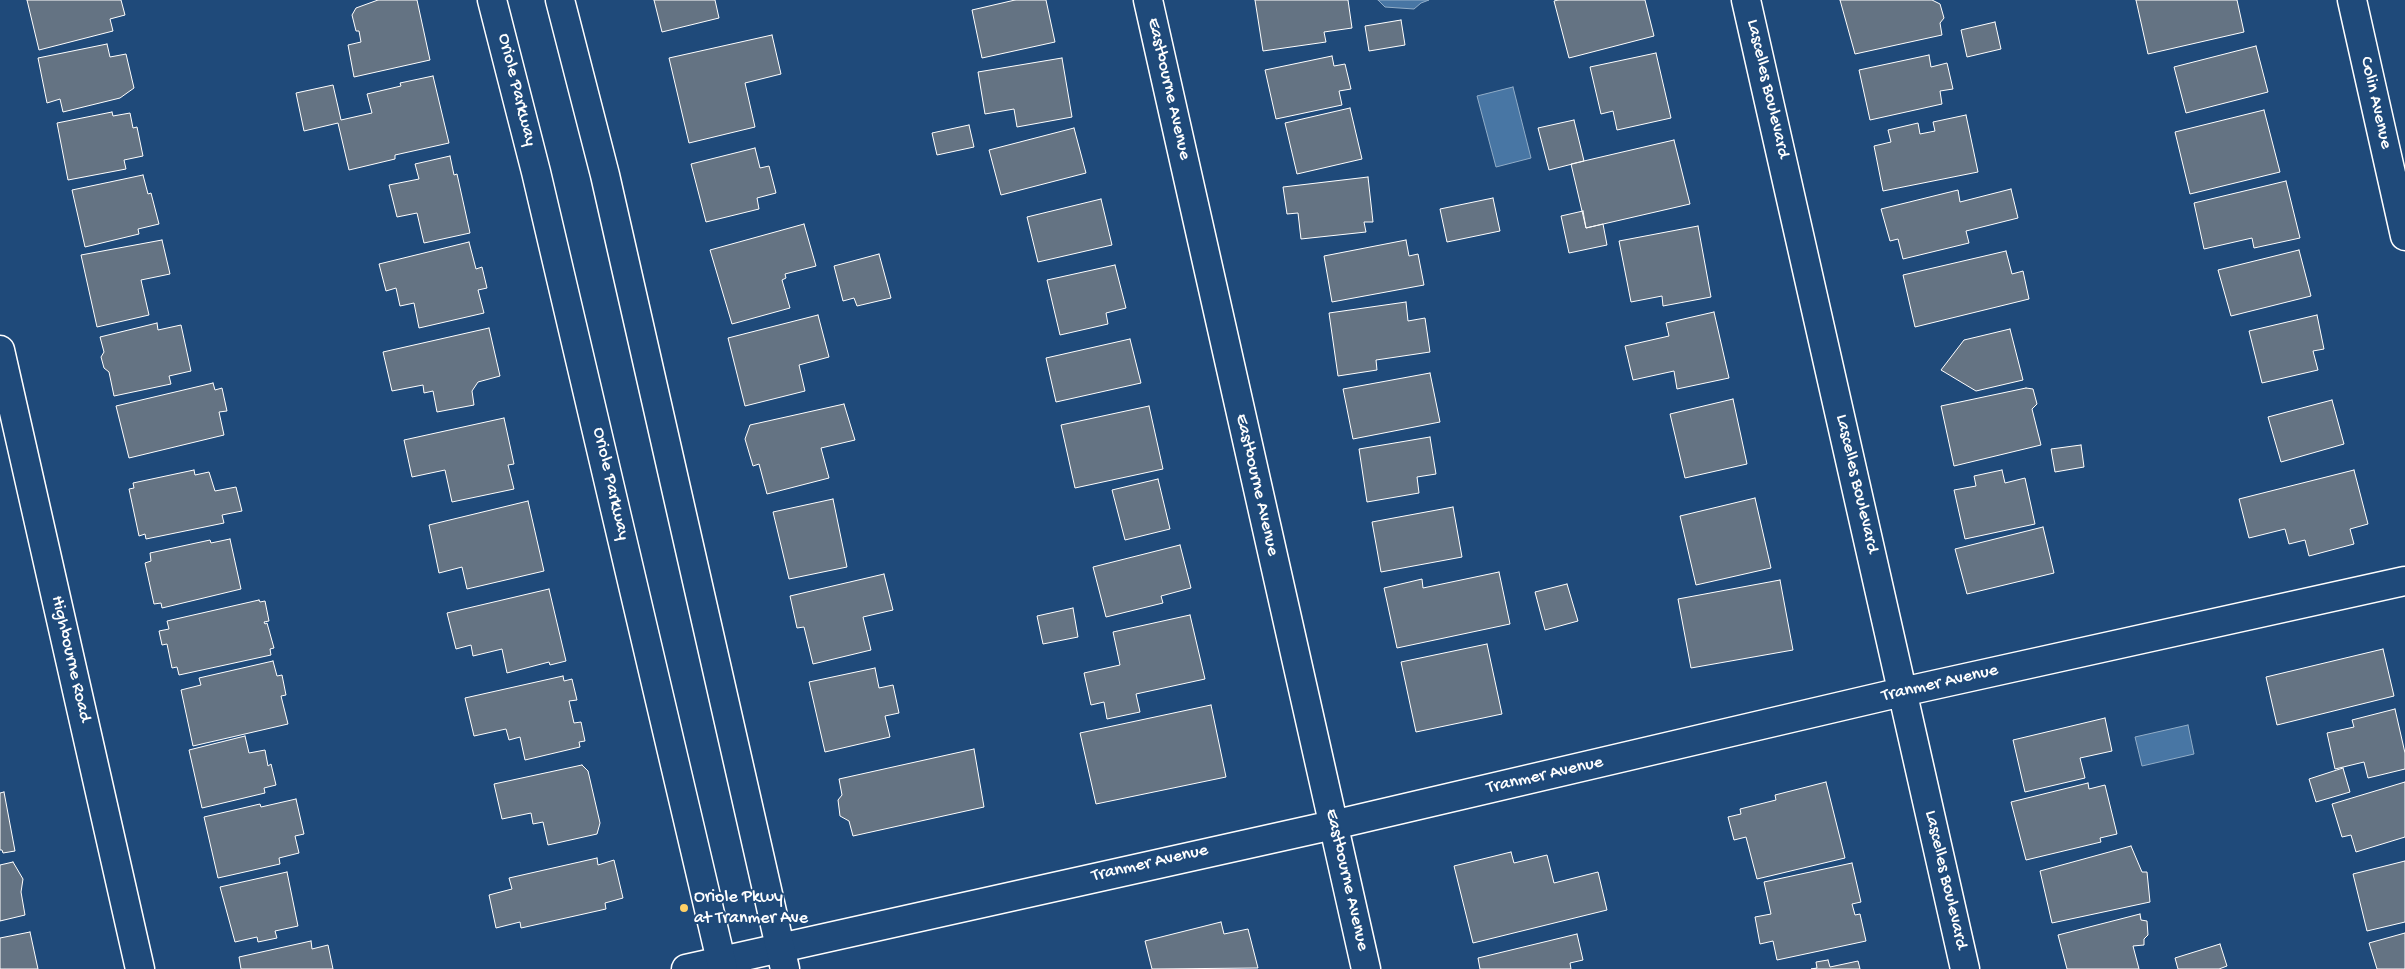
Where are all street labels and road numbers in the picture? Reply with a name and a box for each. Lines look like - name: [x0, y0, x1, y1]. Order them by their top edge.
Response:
- street label: Eastbourne Avenue: [1141, 16, 1195, 162]
- street label: Lascelles Boulevard: [1741, 17, 1793, 161]
- street label: Oriole Parkway: [492, 32, 540, 148]
- street label: Colin Avenue: [2354, 55, 2396, 151]
- street label: Eastbourne Avenue: [1229, 412, 1283, 558]
- street label: Lascelles Boulevard: [1830, 412, 1882, 556]
- street label: Oriole Parkway: [587, 425, 633, 543]
- street label: Highbourne Road: [45, 594, 95, 724]
- street label: Tranmer Avenue: [1880, 660, 2000, 708]
- street label: Tranmer Avenue: [1485, 752, 1605, 800]
- street label: Eastbourne Avenue: [1319, 807, 1373, 953]
- street label: Lascelles Boulevard: [1919, 808, 1971, 952]
- street label: Tranmer Avenue: [1090, 840, 1210, 888]

